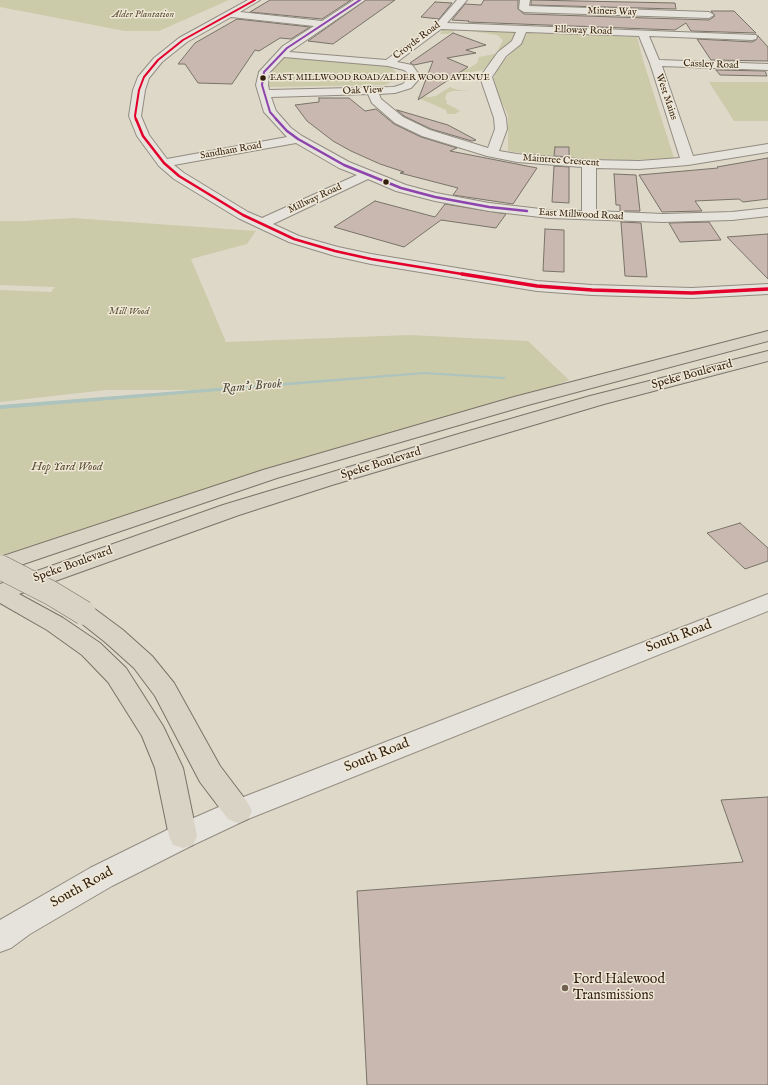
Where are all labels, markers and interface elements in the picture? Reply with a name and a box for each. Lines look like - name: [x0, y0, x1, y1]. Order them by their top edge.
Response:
- street label: Miners Way: [587, 5, 637, 19]
- park label: Alder Plantation: [112, 9, 174, 21]
- street label: Croyde Road: [391, 20, 443, 62]
- street label: Elloway Road: [554, 24, 612, 38]
- street label: Cassley Road: [683, 58, 739, 72]
- street label: West Mains: [653, 72, 679, 122]
- marker: EAST MILLWOOD ROAD/ALDER WOOD AVENUE: [258, 73, 268, 83]
- place label: EAST MILLWOOD ROAD/ALDER WOOD AVENUE: [270, 73, 490, 83]
- street label: Oak View: [343, 84, 383, 98]
- street label: Sandham Road: [199, 140, 263, 162]
- street label: Maintree Crescent: [522, 152, 600, 170]
- unlabelled marker: [381, 177, 391, 187]
- street label: Millway Road: [286, 181, 344, 217]
- street label: East Millwood Road: [538, 207, 624, 223]
- park label: Mill Wood: [109, 306, 149, 318]
- street label: Speke Boulevard: [650, 357, 734, 393]
- water label: Ram's Brook: [221, 377, 283, 397]
- street label: Speke Boulevard: [339, 445, 423, 483]
- park label: Hop Yard Wood: [32, 461, 102, 475]
- street label: Speke Boulevard: [31, 544, 115, 586]
- street label: South Road: [644, 617, 714, 657]
- street label: South Road: [342, 735, 412, 777]
- street label: South Road: [48, 864, 116, 912]
- place label: Ford Halewood Transmissions: [573, 972, 665, 1004]
- marker: Ford Halewood Transmissions: [560, 983, 570, 993]

